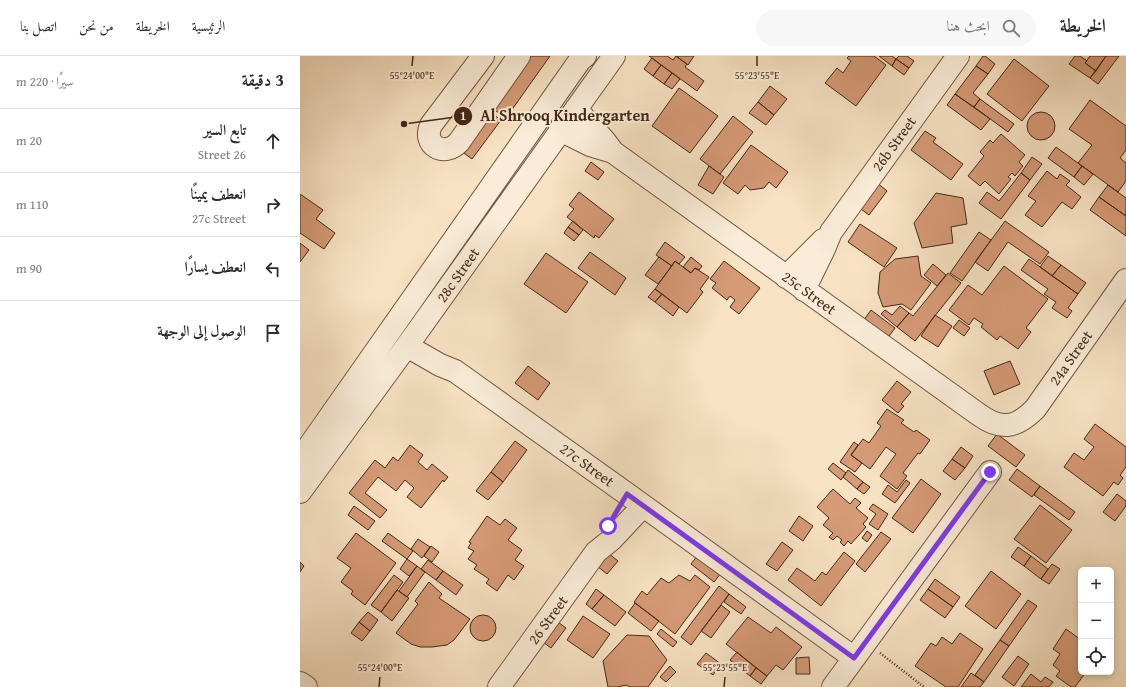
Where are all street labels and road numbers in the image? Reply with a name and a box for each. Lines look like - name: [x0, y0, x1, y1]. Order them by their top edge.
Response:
- street label: 26b Street: [866, 111, 921, 176]
- street label: 28c Street: [431, 243, 484, 306]
- street label: 25c Street: [778, 266, 841, 320]
- street label: 24a Street: [1044, 325, 1098, 389]
- street label: 27c Street: [556, 438, 619, 492]
- street label: 26 Street: [523, 590, 573, 648]

